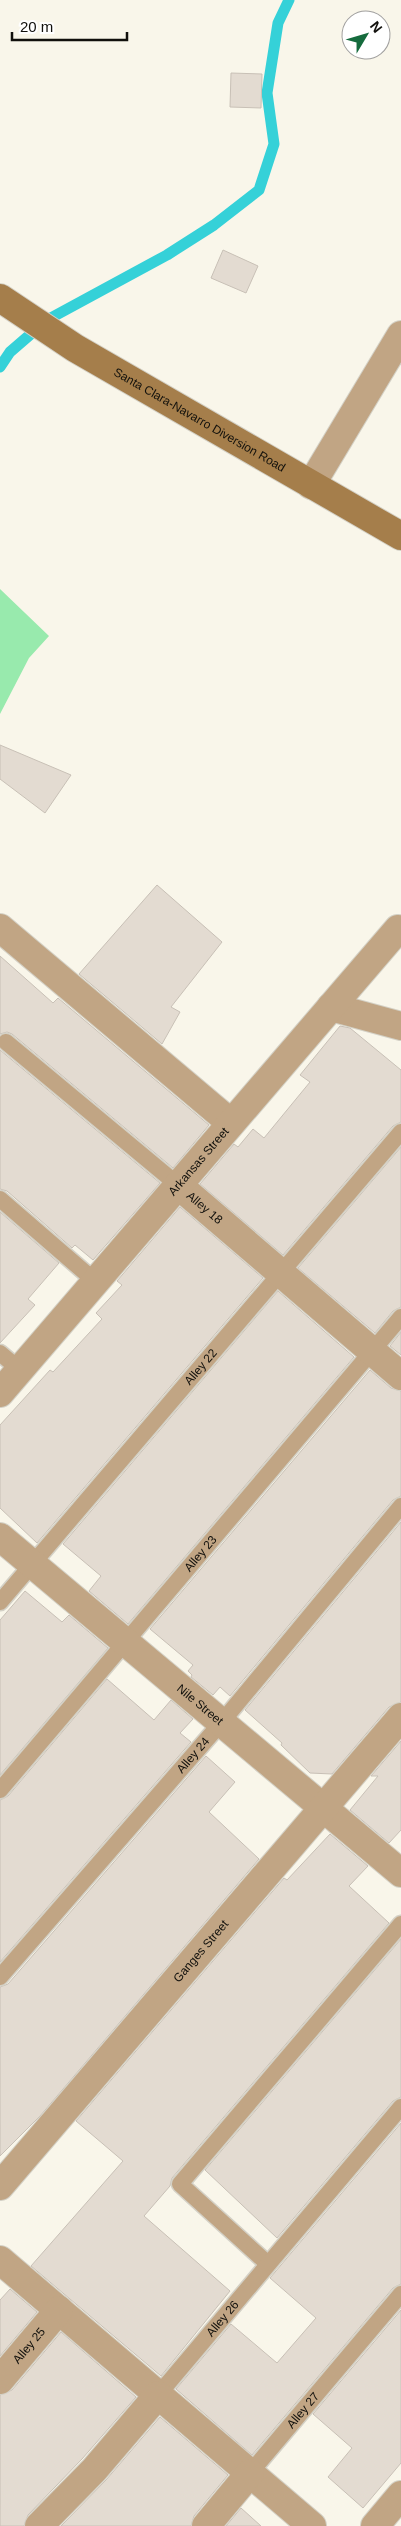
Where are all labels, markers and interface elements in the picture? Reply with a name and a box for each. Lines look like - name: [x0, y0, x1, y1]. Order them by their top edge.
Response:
- scale bar: [12, 10, 128, 42]
- north arrow: [341, 10, 391, 60]
- text: 20 m: [20, 18, 53, 35]
- text: N: [367, 18, 386, 36]
- street label: Santa Clara-Navarro Diversion Road: [111, 365, 288, 475]
- street label: Arkansas Street: [165, 1124, 232, 1199]
- street label: Alley 18: [184, 1189, 226, 1227]
- street label: Alley 22: [181, 1346, 220, 1388]
- street label: Alley 23: [181, 1532, 220, 1574]
- street label: Nile Street: [174, 1681, 227, 1728]
- street label: Alley 24: [174, 1734, 213, 1776]
- street label: Ganges Street: [170, 1917, 232, 1985]
- street label: Alley 26: [203, 2297, 242, 2339]
- street label: Alley 25: [10, 2324, 48, 2366]
- street label: Alley 27: [284, 2389, 322, 2431]

